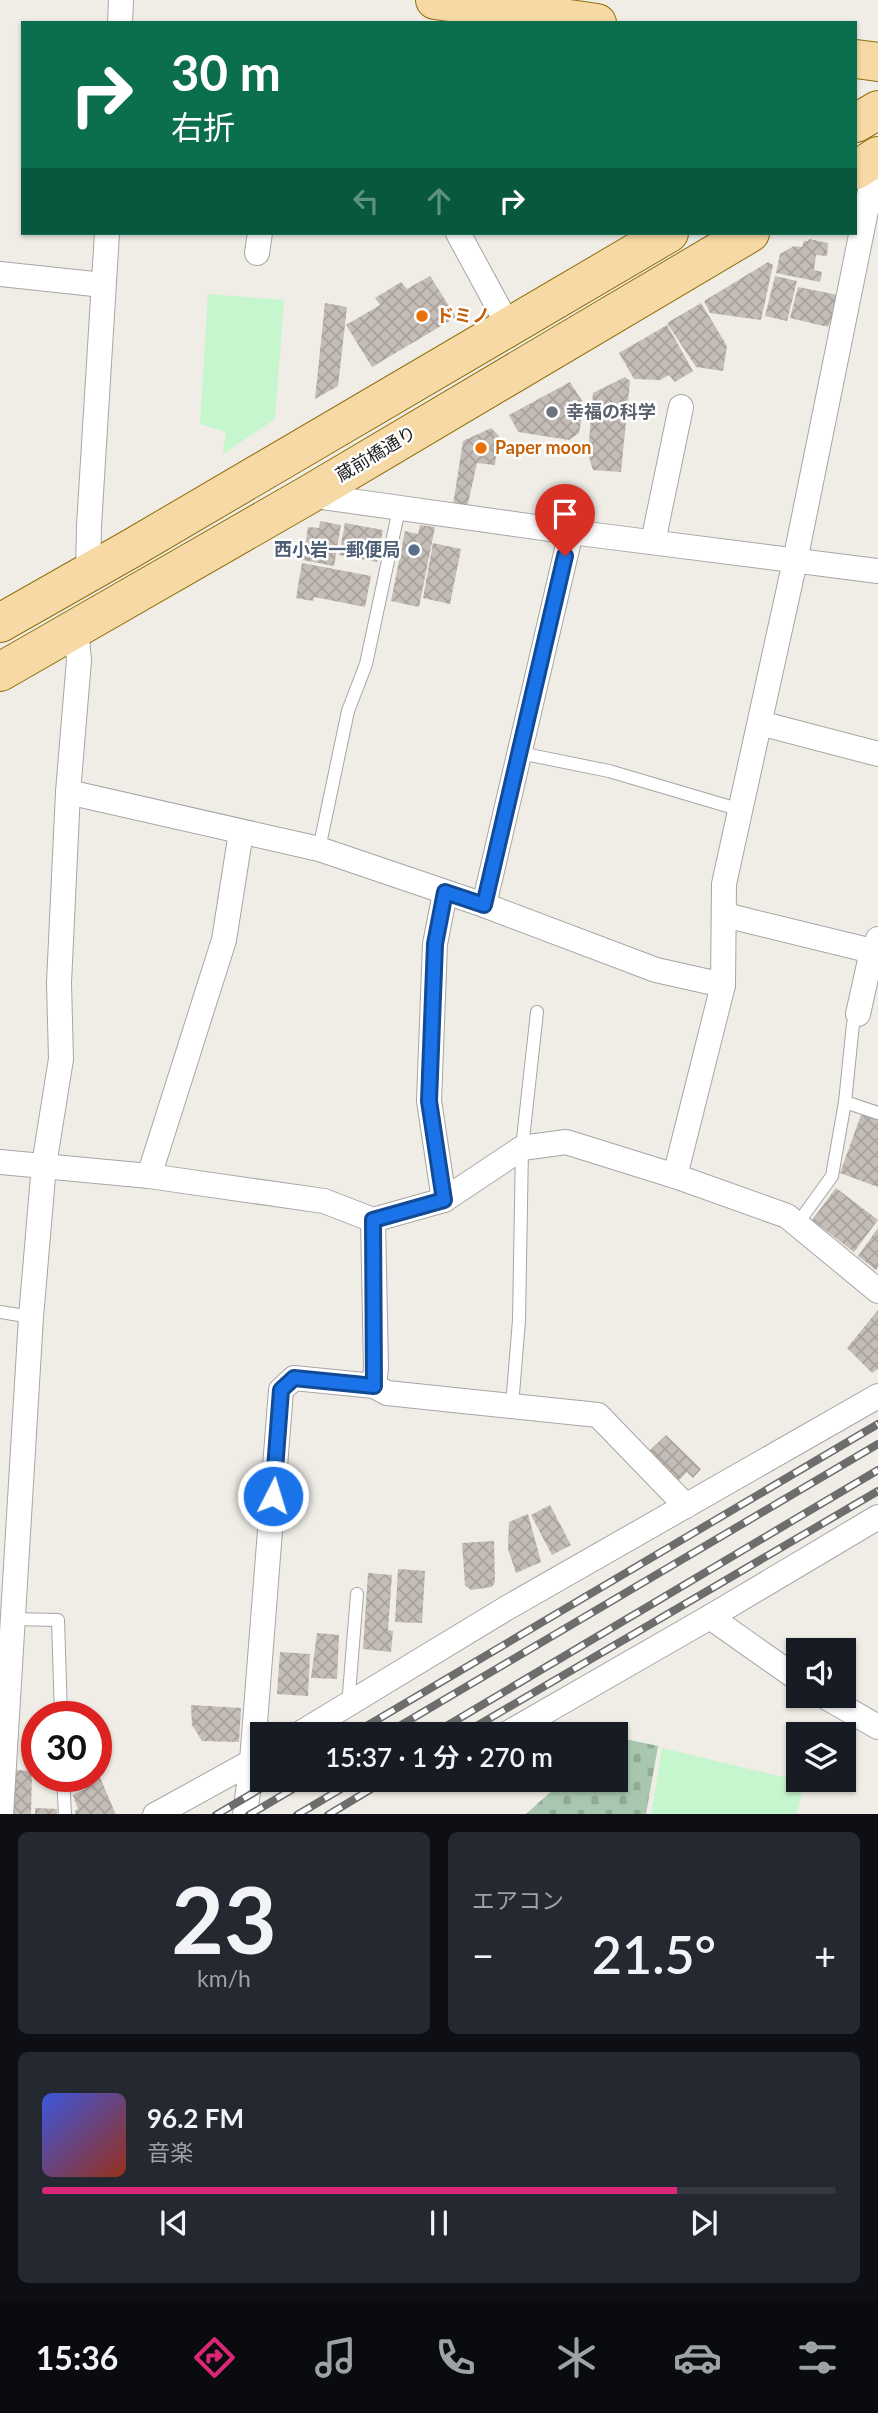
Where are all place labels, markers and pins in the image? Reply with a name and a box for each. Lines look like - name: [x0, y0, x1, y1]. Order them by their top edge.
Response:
- place label: ドミノ: [436, 304, 490, 326]
- marker: ドミノ: [414, 308, 430, 324]
- place label: 幸福の科学: [566, 400, 656, 422]
- marker: 幸福の科学: [544, 404, 560, 420]
- place label: Paper moon: [495, 436, 591, 458]
- marker: Paper moon: [473, 440, 489, 456]
- pin: [535, 484, 595, 556]
- place label: 西小岩一郵便局: [274, 538, 400, 560]
- marker: 西小岩一郵便局: [406, 542, 422, 558]

